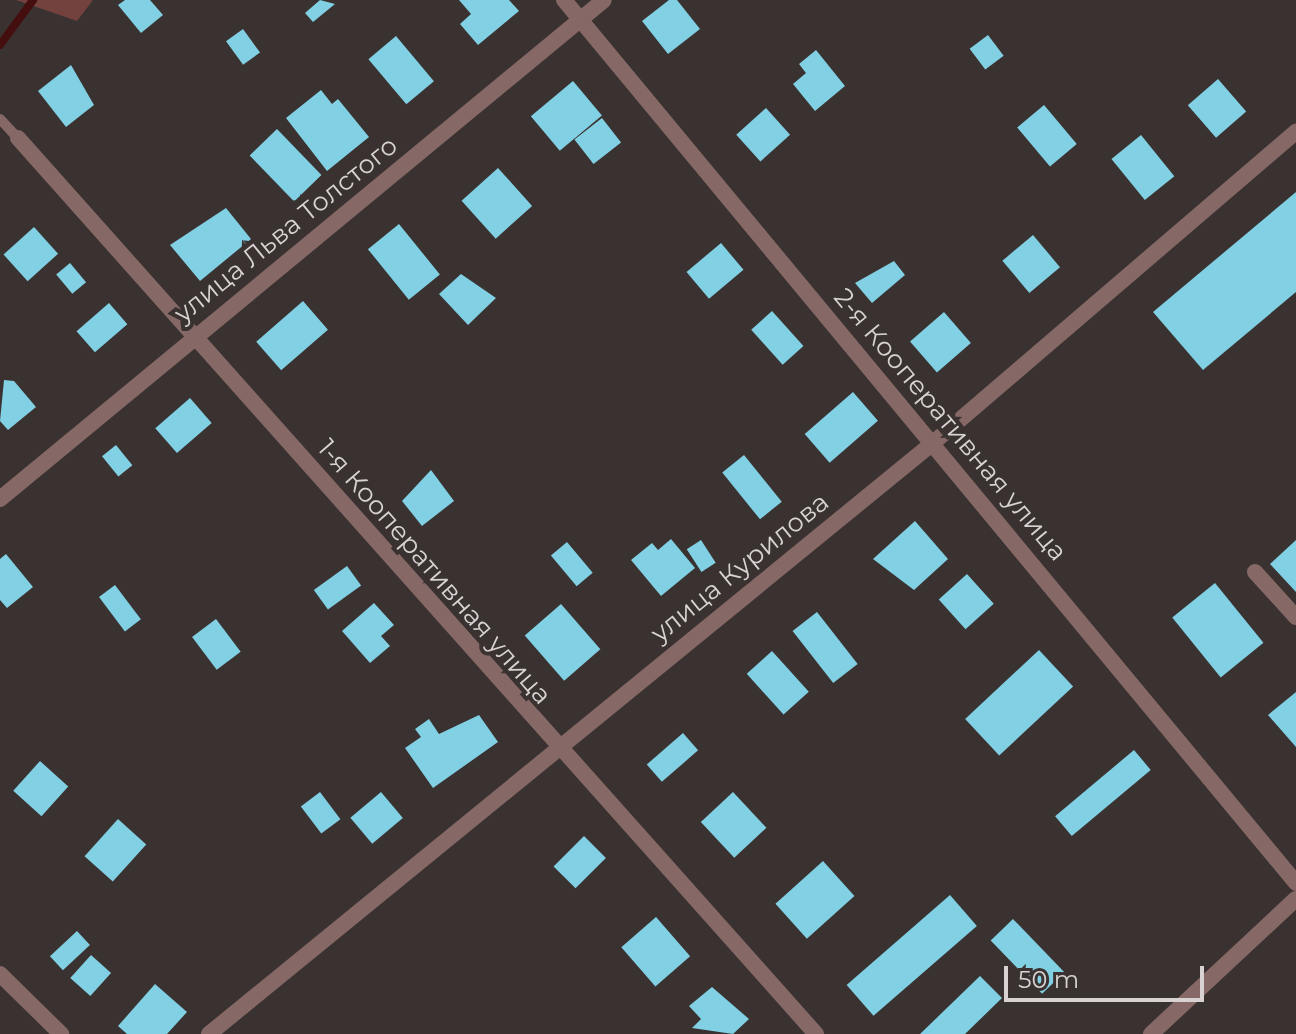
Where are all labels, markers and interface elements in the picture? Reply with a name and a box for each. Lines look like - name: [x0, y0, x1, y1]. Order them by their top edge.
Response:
- street label: улица Льва Толстого: [168, 130, 404, 330]
- street label: 2-я Кооперативная улица: [827, 282, 1073, 568]
- street label: 1-я Кооперативная улица: [310, 433, 558, 711]
- street label: улица Курилова: [645, 487, 835, 649]
- scale bar: [1008, 950, 1208, 1000]
- text: 50 m: [1018, 965, 1079, 994]

